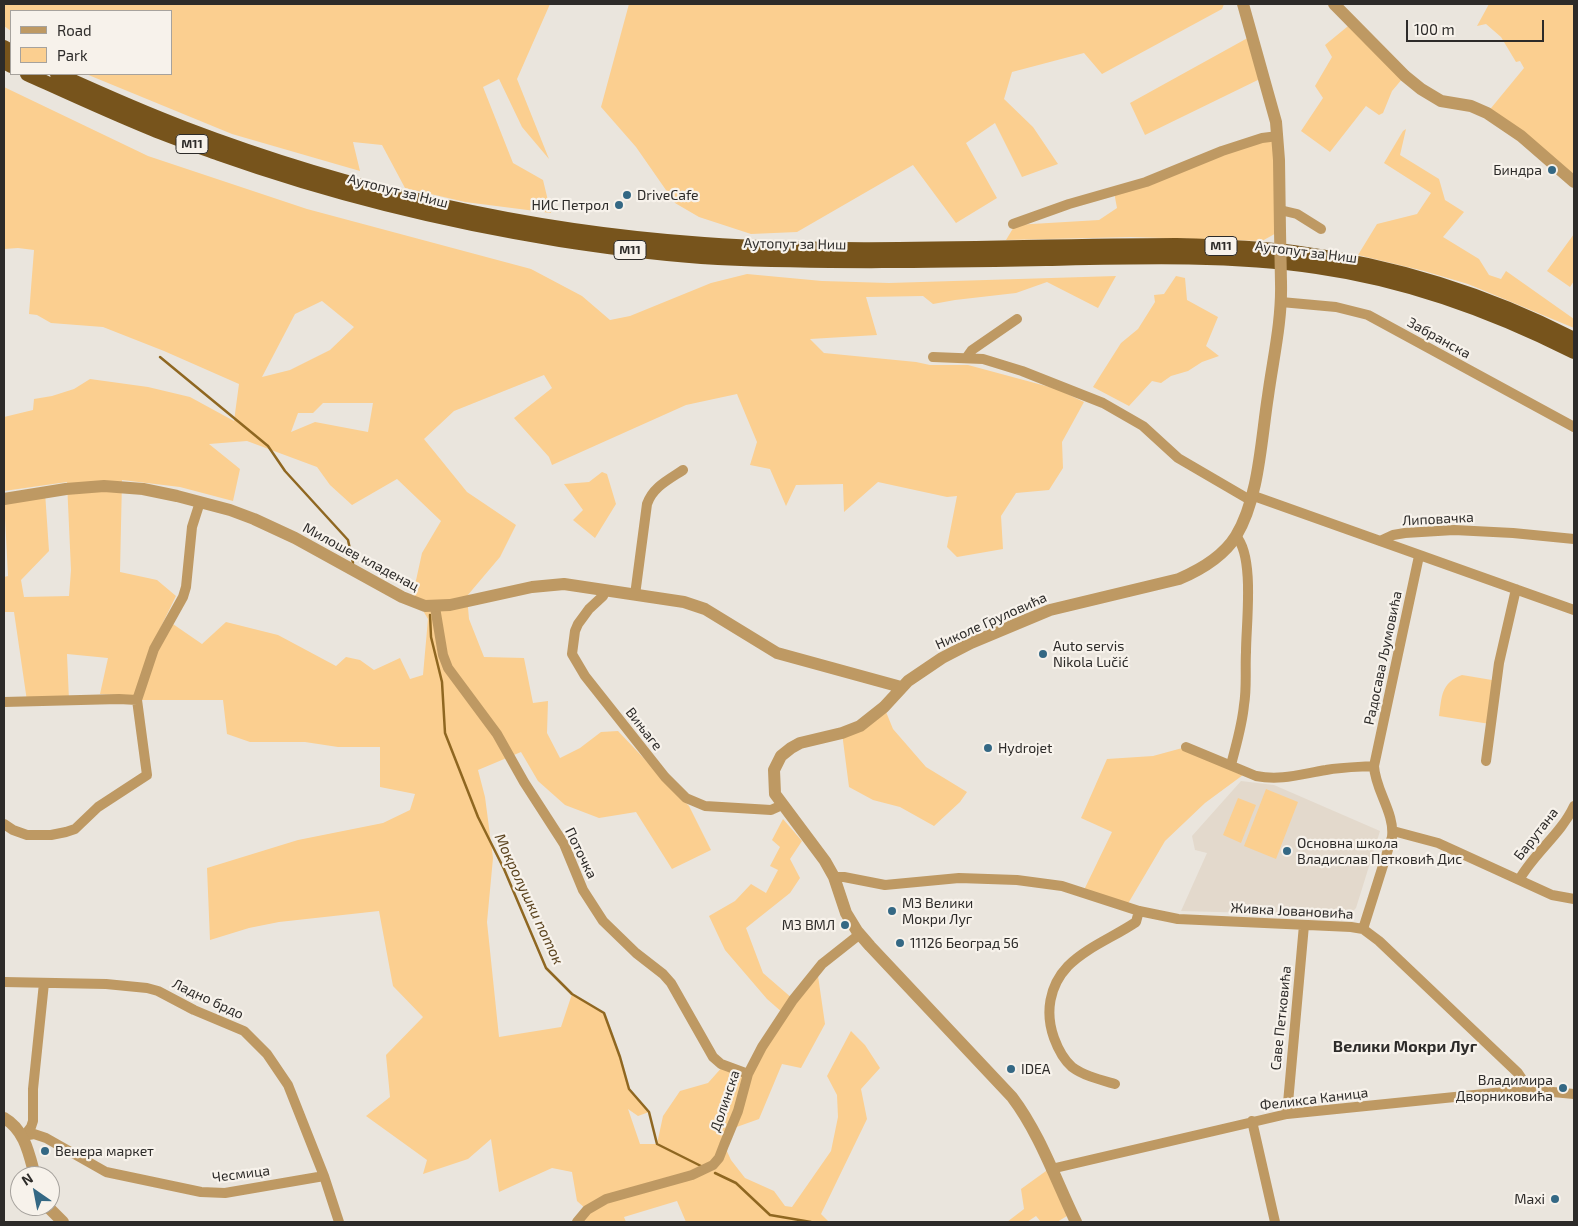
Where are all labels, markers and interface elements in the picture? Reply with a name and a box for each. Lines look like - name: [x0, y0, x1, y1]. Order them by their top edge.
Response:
- legend: [10, 10, 172, 75]
- scale bar: [1408, 10, 1546, 42]
- text: 100 m: [1414, 20, 1455, 38]
- text: Road: [57, 21, 92, 39]
- text: Park: [57, 46, 88, 64]
- road number: M11: [176, 134, 208, 154]
- place label: Биндра: [1493, 162, 1542, 178]
- marker: Биндра: [1546, 164, 1558, 176]
- street label: Аутопут за Ниш: [346, 170, 450, 212]
- place label: DriveCafe: [637, 187, 699, 203]
- marker: DriveCafe: [621, 189, 633, 201]
- place label: НИС Петрол: [531, 197, 609, 213]
- marker: НИС Петрол: [613, 199, 625, 211]
- street label: Аутопут за Ниш: [743, 235, 847, 253]
- road number: M11: [1205, 237, 1237, 256]
- street label: Аутопут за Ниш: [1254, 237, 1358, 267]
- road number: M11: [614, 240, 646, 260]
- street label: Забранска: [1404, 314, 1474, 362]
- street label: Липовачка: [1402, 509, 1474, 529]
- street label: Милошев кладенац: [300, 519, 422, 595]
- street label: Николе Груловића: [933, 589, 1049, 653]
- street label: Радосава Љумовића: [1361, 589, 1405, 727]
- place label: Auto servis Nikola Lučić: [1053, 638, 1129, 670]
- marker: Auto servis Nikola Lučić: [1037, 648, 1049, 660]
- street label: Вињаге: [622, 704, 666, 754]
- place label: Hydrojet: [998, 740, 1052, 756]
- marker: Hydrojet: [982, 742, 994, 754]
- street label: Барутана: [1510, 804, 1562, 864]
- street label: Поточка: [561, 825, 601, 881]
- water label: Мокролушки поток: [491, 830, 567, 968]
- place label: Основна школа Владислав Петковић Дис: [1297, 835, 1462, 868]
- marker: Основна школа Владислав Петковић Дис: [1281, 845, 1293, 857]
- place label: МЗ Велики Мокри Луг: [902, 895, 973, 928]
- street label: Живка Јовановића: [1230, 899, 1354, 923]
- marker: МЗ Велики Мокри Луг: [886, 905, 898, 917]
- place label: МЗ ВМЛ: [782, 917, 835, 933]
- marker: МЗ ВМЛ: [839, 919, 851, 931]
- place label: 11126 Београд 56: [910, 935, 1019, 951]
- marker: 11126 Београд 56: [894, 937, 906, 949]
- street label: Саве Петковића: [1267, 965, 1295, 1071]
- street label: Ладно брдо: [170, 975, 246, 1023]
- district label: Велики Мокри Луг: [1333, 1037, 1477, 1057]
- place label: IDEA: [1021, 1061, 1051, 1077]
- marker: IDEA: [1005, 1063, 1017, 1075]
- street label: Долинска: [707, 1068, 743, 1134]
- place label: Владимира Дворниковића: [1456, 1072, 1553, 1104]
- marker: Владимира Дворниковића: [1557, 1082, 1569, 1094]
- street label: Феликса Каница: [1259, 1084, 1369, 1114]
- place label: Венера маркет: [55, 1143, 154, 1159]
- marker: Венера маркет: [39, 1145, 51, 1157]
- street label: Чесмица: [211, 1162, 271, 1186]
- north arrow: [10, 1166, 60, 1216]
- text: N: [18, 1169, 36, 1189]
- place label: Maxi: [1514, 1191, 1545, 1207]
- marker: Maxi: [1549, 1193, 1561, 1205]

